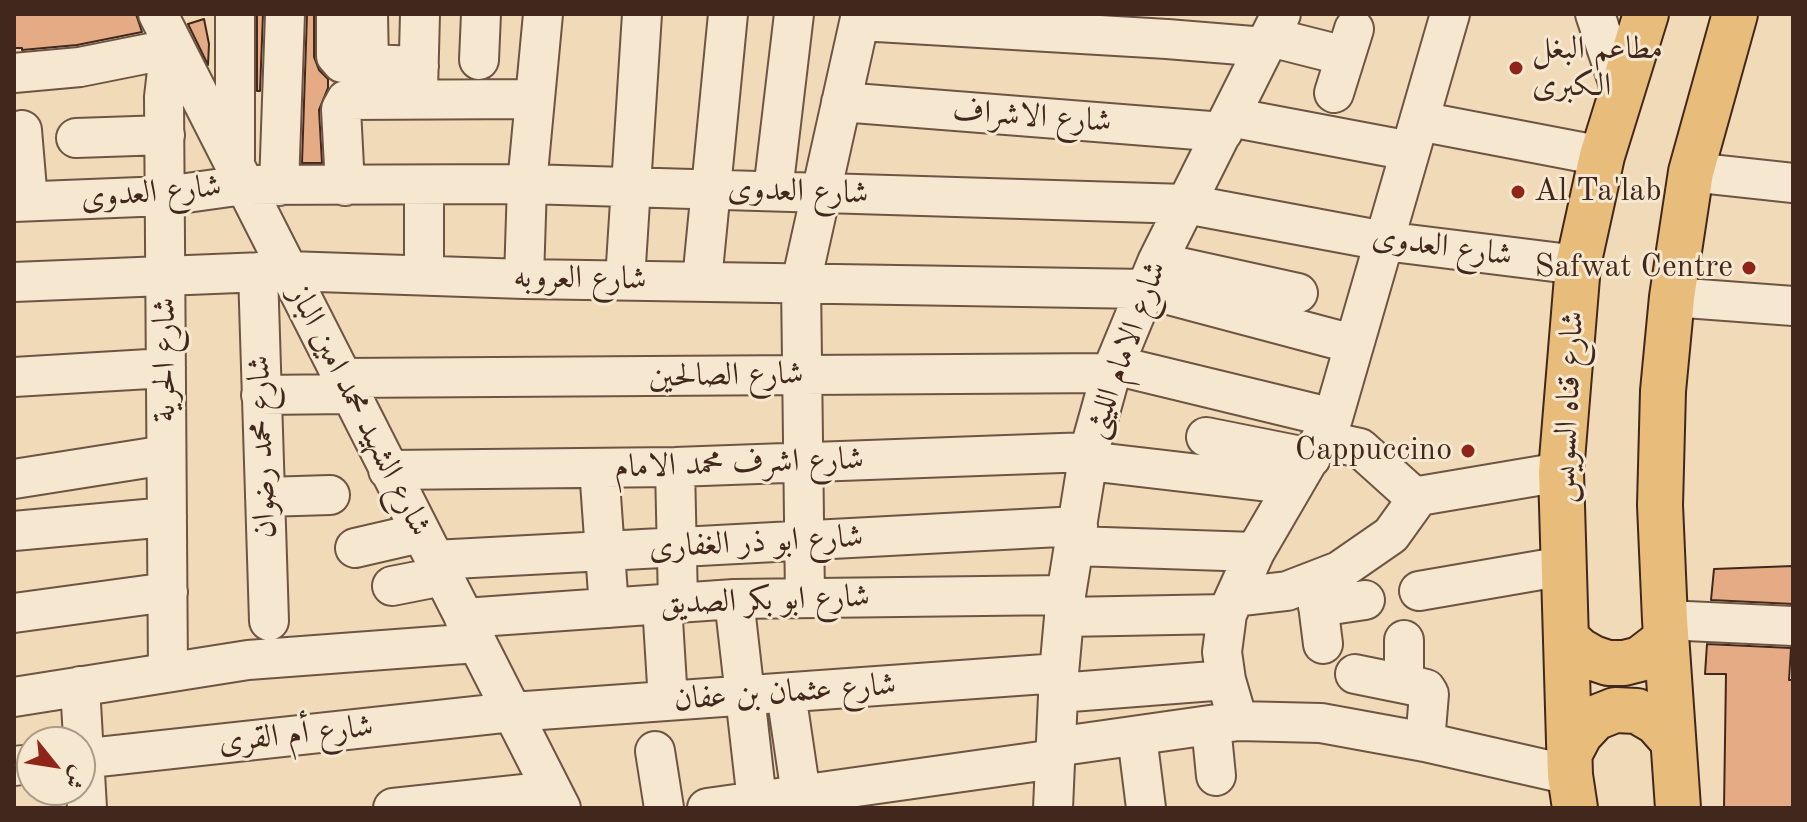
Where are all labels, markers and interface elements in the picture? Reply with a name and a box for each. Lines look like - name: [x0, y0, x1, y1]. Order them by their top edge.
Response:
- place label: مطاعم البغل الكبرى: [1532, 31, 1663, 106]
- marker: مطاعم البغل الكبرى: [1507, 59, 1525, 77]
- street label: شارع الاشراف: [951, 92, 1113, 142]
- street label: شارع العدوى: [79, 168, 223, 218]
- street label: شارع العدوى: [727, 170, 869, 214]
- place label: Al Ta'lab: [1534, 173, 1662, 211]
- marker: Al Ta'lab: [1509, 183, 1527, 201]
- street label: شارع العدوى: [1369, 218, 1515, 276]
- place label: Safwat Centre: [1535, 249, 1733, 287]
- street label: شارع الامام الليثى: [1076, 256, 1176, 444]
- street label: شارع العروبه: [513, 259, 647, 299]
- marker: Safwat Centre: [1740, 259, 1758, 277]
- street label: شارع الشهيد محمد امين الباز: [279, 279, 439, 543]
- street label: شارع الحرية: [147, 298, 185, 422]
- street label: شارع قناه السويس: [1545, 310, 1593, 504]
- street label: شارع محمد رضوان: [241, 355, 285, 539]
- street label: شارع الصالحين: [648, 355, 804, 397]
- place label: Cappuccino: [1295, 432, 1452, 470]
- street label: شارع اشرف محمد الامام: [614, 440, 864, 488]
- marker: Cappuccino: [1459, 442, 1477, 460]
- street label: شارع ابو ذر الغفارى: [648, 518, 864, 568]
- street label: شارع ابو بكر الصديق: [659, 578, 871, 624]
- street label: شارع عثمان بن عفان: [673, 666, 897, 720]
- street label: شارع أم القرى: [217, 708, 375, 762]
- north arrow: [16, 726, 96, 806]
- text: ش: [60, 762, 90, 792]

